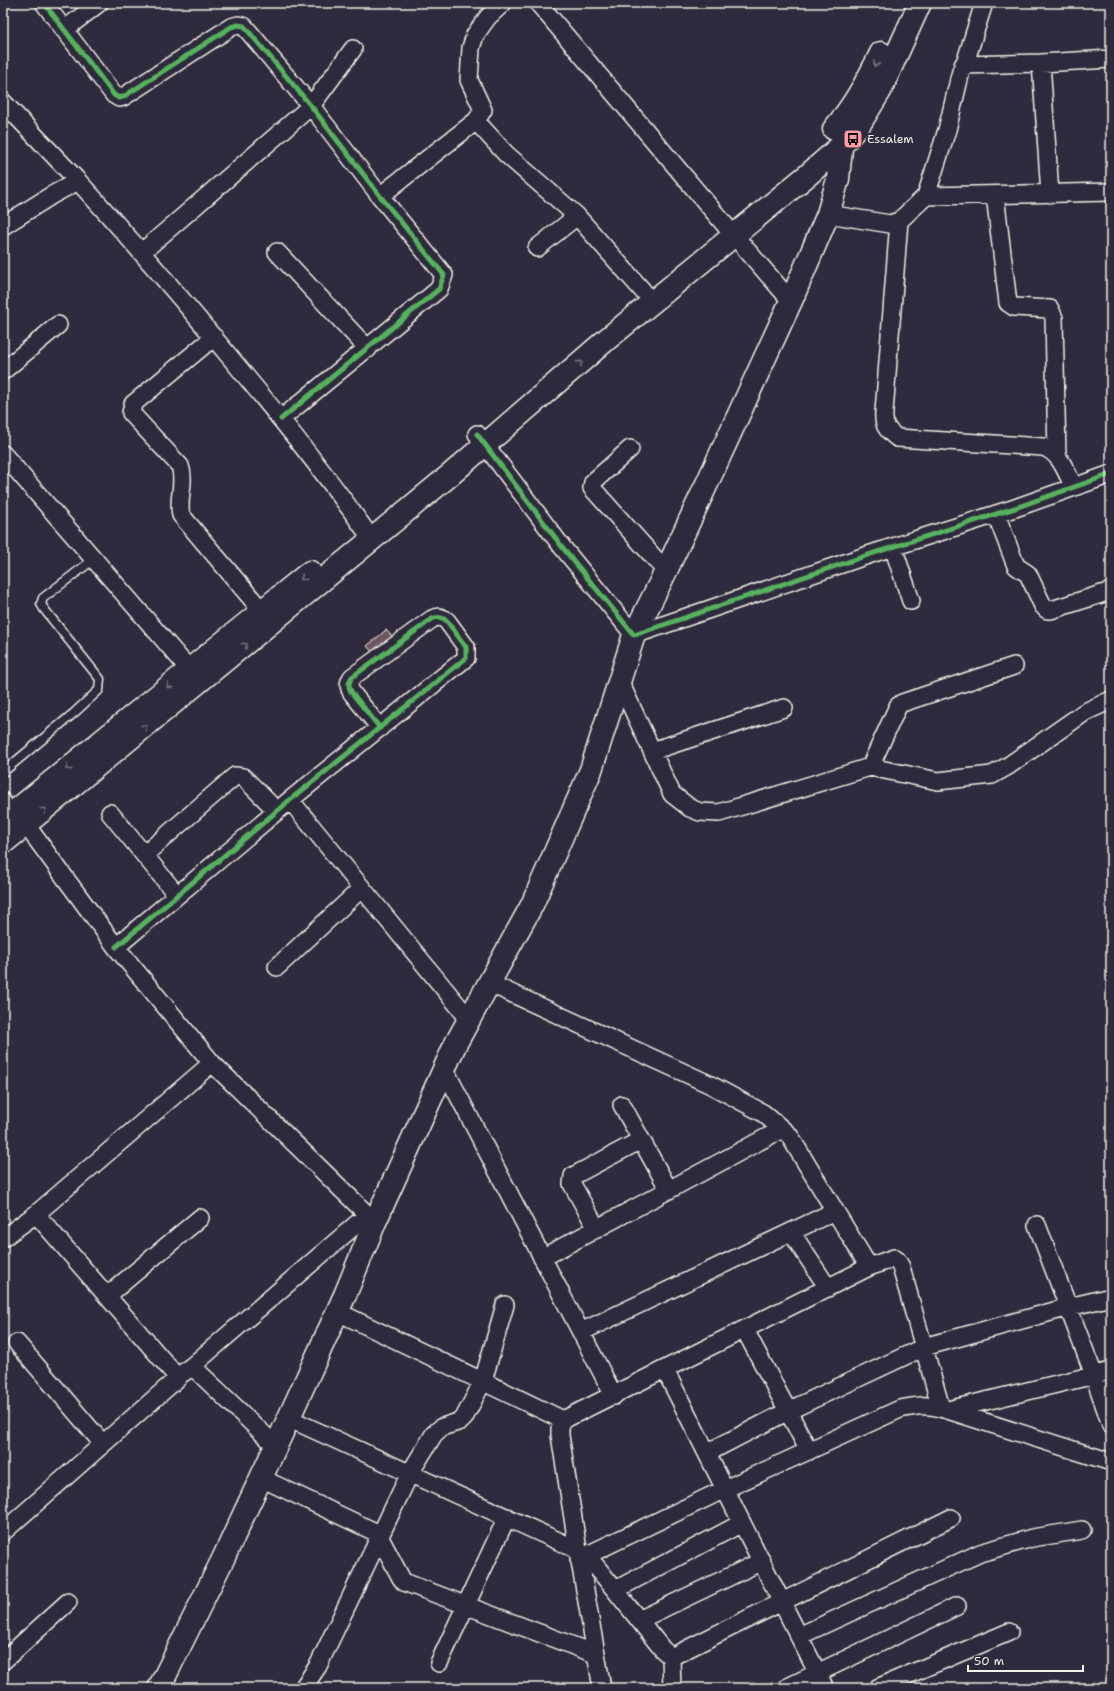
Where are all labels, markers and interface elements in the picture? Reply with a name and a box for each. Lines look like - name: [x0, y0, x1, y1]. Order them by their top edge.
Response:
- one-way arrow: [873, 59, 881, 67]
- bus stop icon: Essalem: [842, 128, 864, 150]
- place label: Essalem: [867, 131, 914, 147]
- one-way arrow: [575, 360, 583, 367]
- one-way arrow: [300, 573, 307, 580]
- one-way arrow: [240, 642, 248, 649]
- one-way arrow: [166, 682, 173, 689]
- one-way arrow: [140, 725, 147, 732]
- one-way arrow: [65, 764, 73, 771]
- one-way arrow: [40, 808, 47, 815]
- scale bar: [968, 1647, 1083, 1673]
- text: 50 m: [974, 1653, 1004, 1669]

